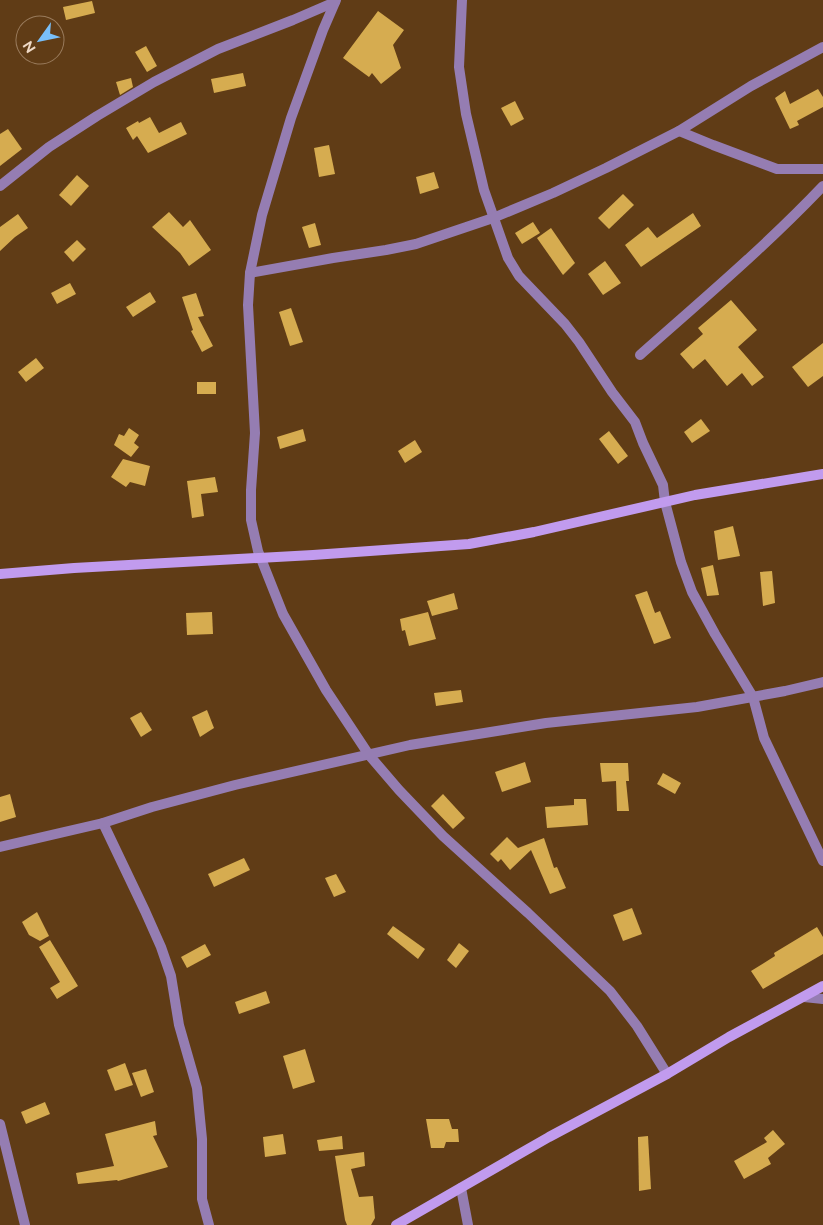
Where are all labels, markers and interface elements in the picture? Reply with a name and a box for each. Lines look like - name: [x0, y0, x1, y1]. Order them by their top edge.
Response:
- north arrow: [15, 15, 65, 65]
- text: N: [19, 38, 39, 56]

